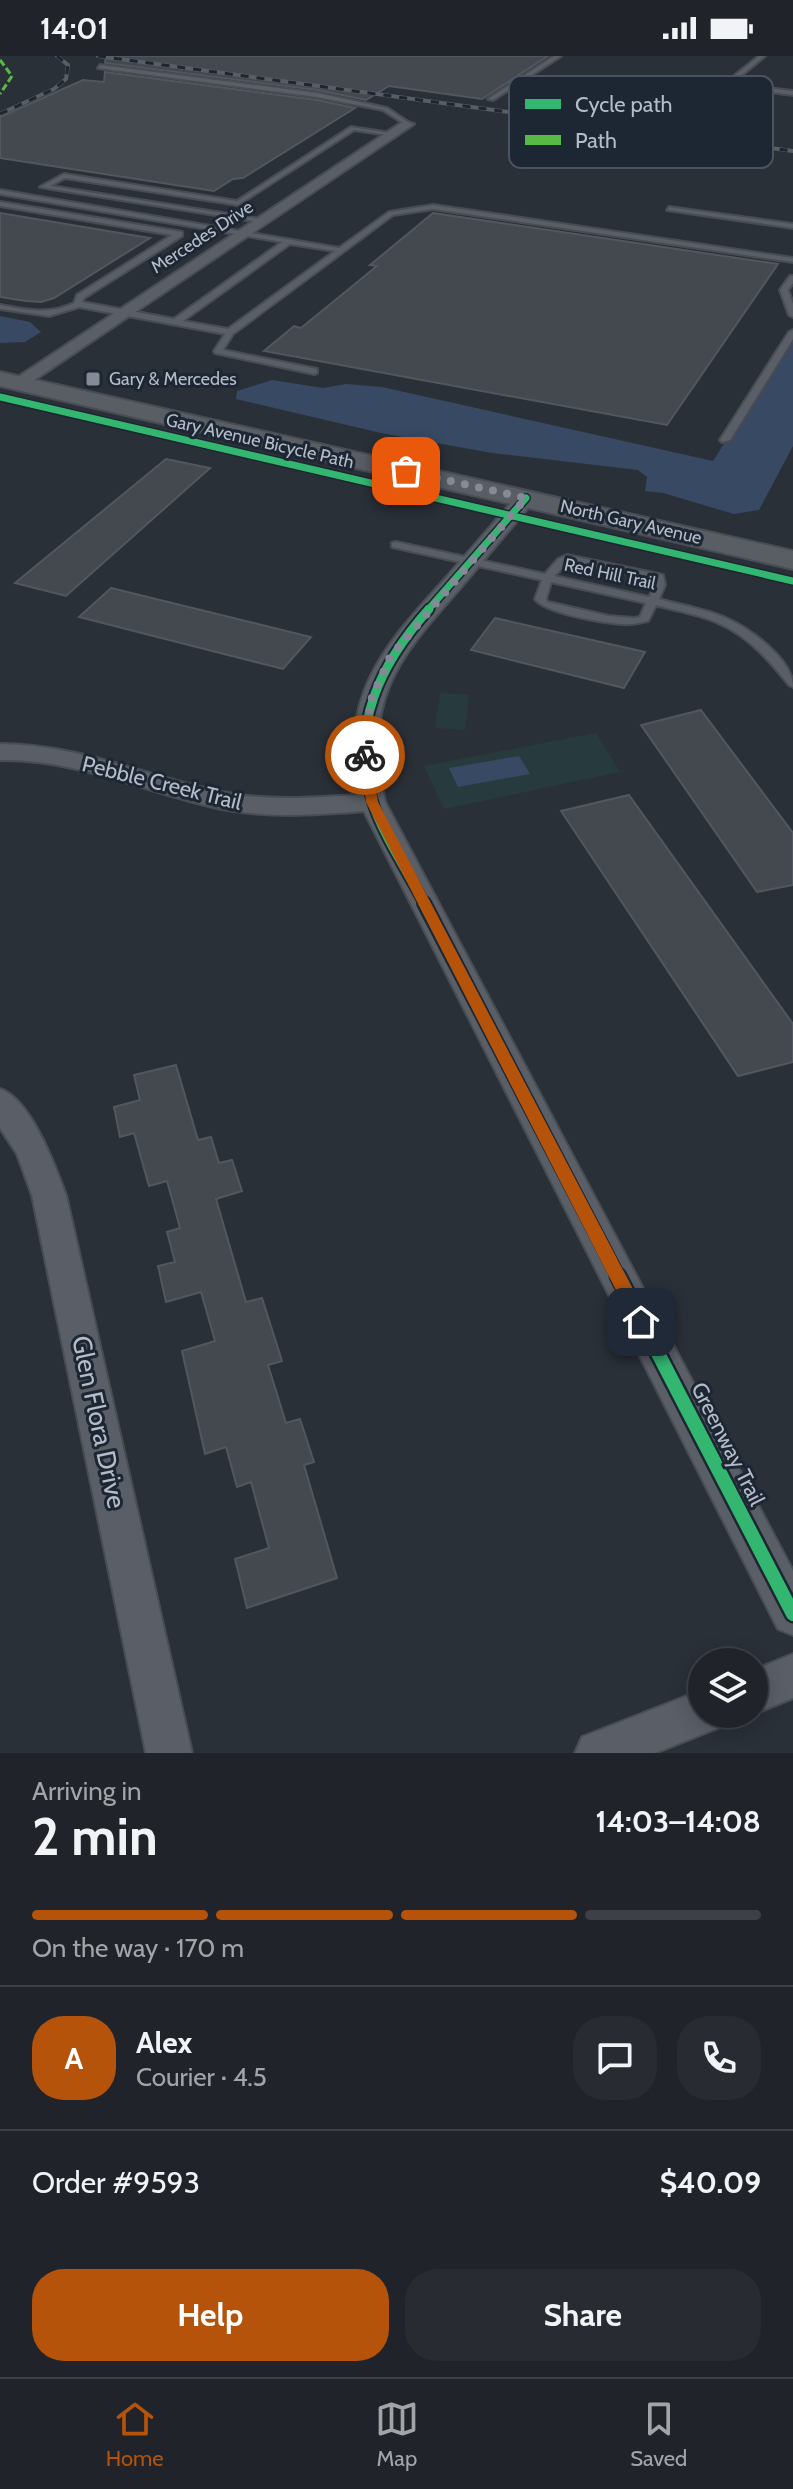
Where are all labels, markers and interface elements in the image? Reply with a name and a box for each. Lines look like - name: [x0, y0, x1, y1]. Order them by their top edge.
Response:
- text: 14:01: [40, 10, 109, 47]
- legend: [509, 76, 773, 168]
- text: Cycle path: [575, 91, 673, 118]
- text: Path: [575, 127, 617, 154]
- street label: Mercedes Drive: [147, 196, 257, 278]
- place label: Gary & Mercedes: [109, 368, 237, 390]
- marker: Gary & Mercedes: [84, 370, 102, 388]
- street label: Gary Avenue Bicycle Path: [164, 409, 356, 473]
- pin: [372, 437, 440, 505]
- icon: bag: [384, 449, 428, 493]
- street label: North Gary Avenue: [558, 495, 704, 549]
- street label: Red Hill Trail: [562, 554, 658, 595]
- courier: [325, 715, 405, 795]
- icon: bike: [343, 733, 387, 777]
- street label: Pebble Creek Trail: [79, 750, 245, 816]
- pin: [607, 1288, 675, 1356]
- icon: home: [619, 1300, 663, 1344]
- street label: Glen Flora Drive: [65, 1333, 133, 1511]
- street label: Greenway Trail: [685, 1378, 771, 1511]
- map controls: [688, 1648, 768, 1728]
- button: layers: [688, 1648, 768, 1728]
- text: Arriving in: [32, 1775, 142, 1807]
- text: 14:03–14:08: [595, 1803, 761, 1840]
- text: 2 min: [32, 1805, 158, 1868]
- text: On the way · 170 m: [32, 1932, 244, 1964]
- button: chat: [573, 2016, 657, 2100]
- button: phone: [677, 2016, 761, 2100]
- text: Alex: [136, 2024, 192, 2061]
- text: A: [65, 2040, 83, 2077]
- text: Courier · 4.5: [136, 2061, 267, 2093]
- text: Order #9593: [32, 2164, 200, 2201]
- text: $40.09: [660, 2164, 761, 2201]
- button: Help: [32, 2269, 389, 2361]
- button: Share: [405, 2269, 761, 2361]
- tab: Home: [106, 2397, 164, 2472]
- tab: Map: [375, 2397, 419, 2472]
- tab: Saved: [630, 2397, 687, 2472]

